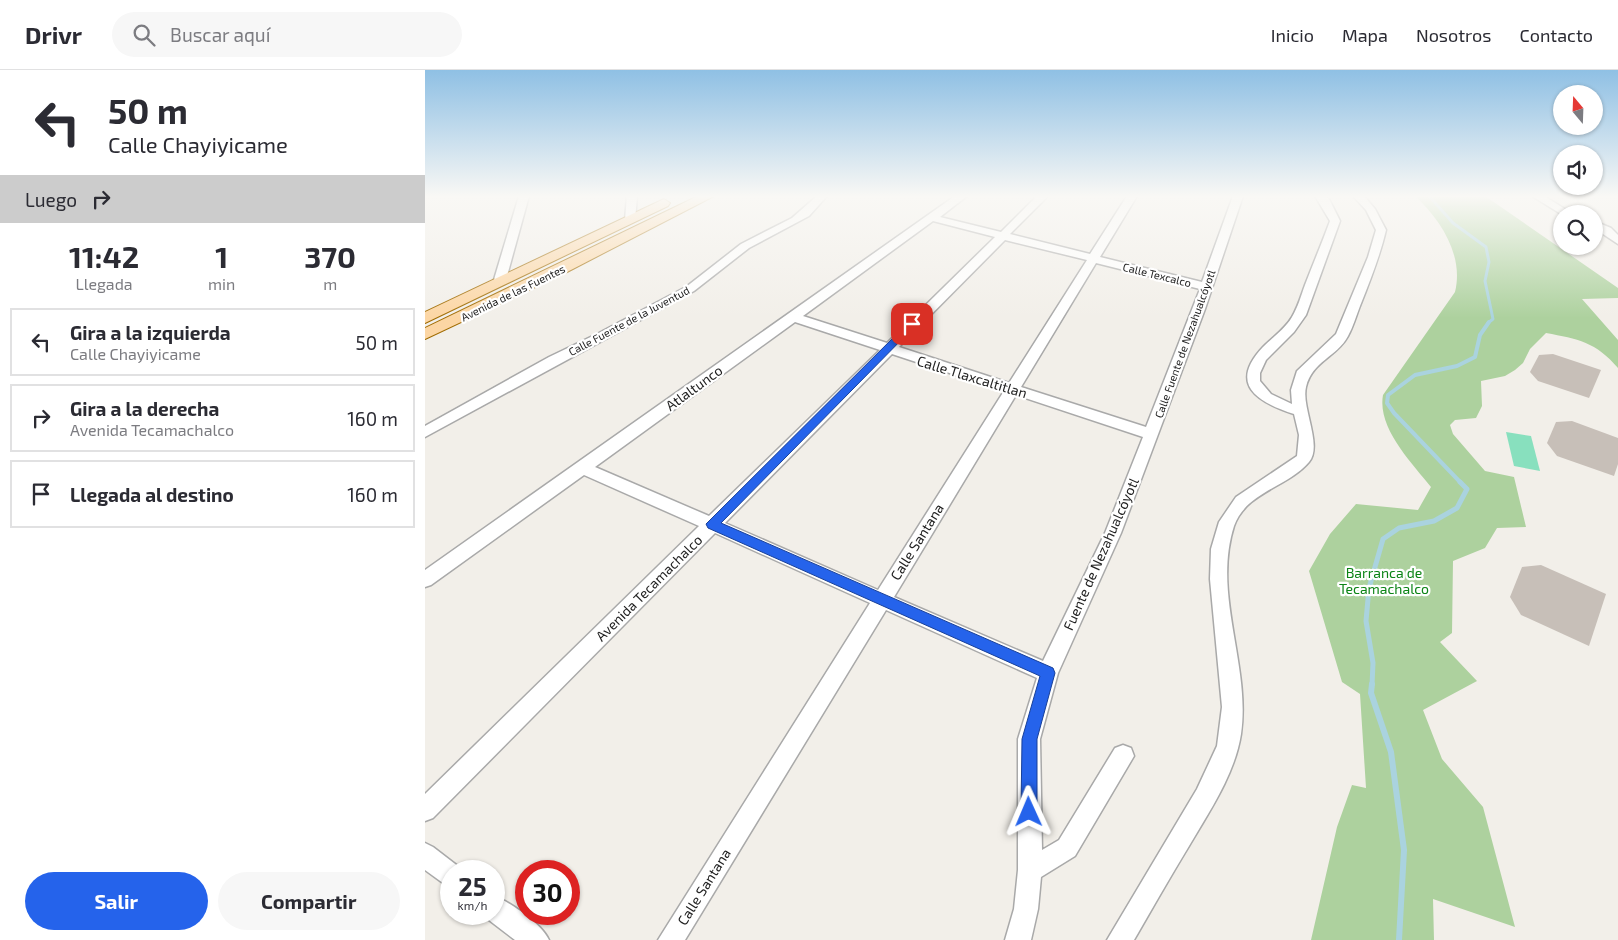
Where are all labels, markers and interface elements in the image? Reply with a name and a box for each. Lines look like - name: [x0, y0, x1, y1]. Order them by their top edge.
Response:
- search box: [112, 12, 462, 57]
- text: Drivr: [25, 20, 82, 49]
- icon: search: [130, 21, 158, 49]
- text: Buscar aquí: [170, 23, 270, 46]
- text: Inicio: [1271, 24, 1314, 46]
- text: Mapa: [1342, 24, 1388, 46]
- text: Nosotros: [1416, 24, 1491, 46]
- text: Contacto: [1519, 24, 1593, 46]
- north arrow: [1553, 85, 1603, 135]
- map controls: [1553, 85, 1603, 255]
- text: 50 m: [108, 89, 188, 131]
- icon: left: [25, 90, 90, 155]
- text: Calle Chayiyicame: [108, 131, 288, 157]
- button: sound: [1553, 145, 1603, 195]
- icon: right: [87, 185, 115, 213]
- text: Luego: [25, 188, 77, 211]
- button: search: [1553, 205, 1603, 255]
- text: 11:42: [69, 238, 139, 274]
- text: 1: [215, 238, 228, 274]
- text: 370: [304, 238, 356, 274]
- street label: Calle Texcalco: [1122, 260, 1193, 289]
- street label: Avenida de las Fuentes: [459, 261, 567, 323]
- street label: Calle Fuente de Nezahualcóyotl: [1152, 267, 1218, 420]
- text: Llegada: [75, 274, 133, 293]
- text: min: [208, 274, 235, 293]
- text: m: [323, 274, 337, 293]
- street label: Calle Fuente de la Juventud: [566, 283, 691, 358]
- pin: [891, 303, 933, 345]
- icon: arrive: [898, 310, 926, 338]
- text: Gira a la izquierda: [70, 321, 231, 344]
- icon: left: [27, 328, 55, 356]
- text: 50 m: [355, 331, 398, 354]
- text: Calle Chayiyicame: [70, 344, 201, 363]
- street label: Calle Tlaxcaltitlan: [915, 352, 1029, 401]
- street label: Atlaltunco: [662, 361, 725, 414]
- text: Gira a la derecha: [70, 397, 219, 420]
- icon: right: [27, 404, 55, 432]
- text: 160 m: [347, 407, 398, 430]
- text: Avenida Tecamachalco: [70, 420, 234, 439]
- street label: Fuente de Nezahualcóyotl: [1059, 474, 1142, 633]
- icon: arrive: [27, 480, 55, 508]
- text: Llegada al destino: [70, 483, 234, 506]
- text: 160 m: [347, 483, 398, 506]
- street label: Calle Santana: [886, 500, 947, 583]
- street label: Avenida Tecamachalco: [592, 531, 705, 644]
- park label: Barranca de Tecamachalco: [1339, 564, 1429, 597]
- position arrow: [1002, 785, 1054, 837]
- street label: Calle Santana: [673, 845, 734, 928]
- speed limit sign: 30: [515, 860, 580, 925]
- text: 25: [458, 871, 487, 901]
- button: Salir: [25, 872, 208, 930]
- button: Compartir: [218, 872, 400, 930]
- text: km/h: [458, 898, 487, 912]

